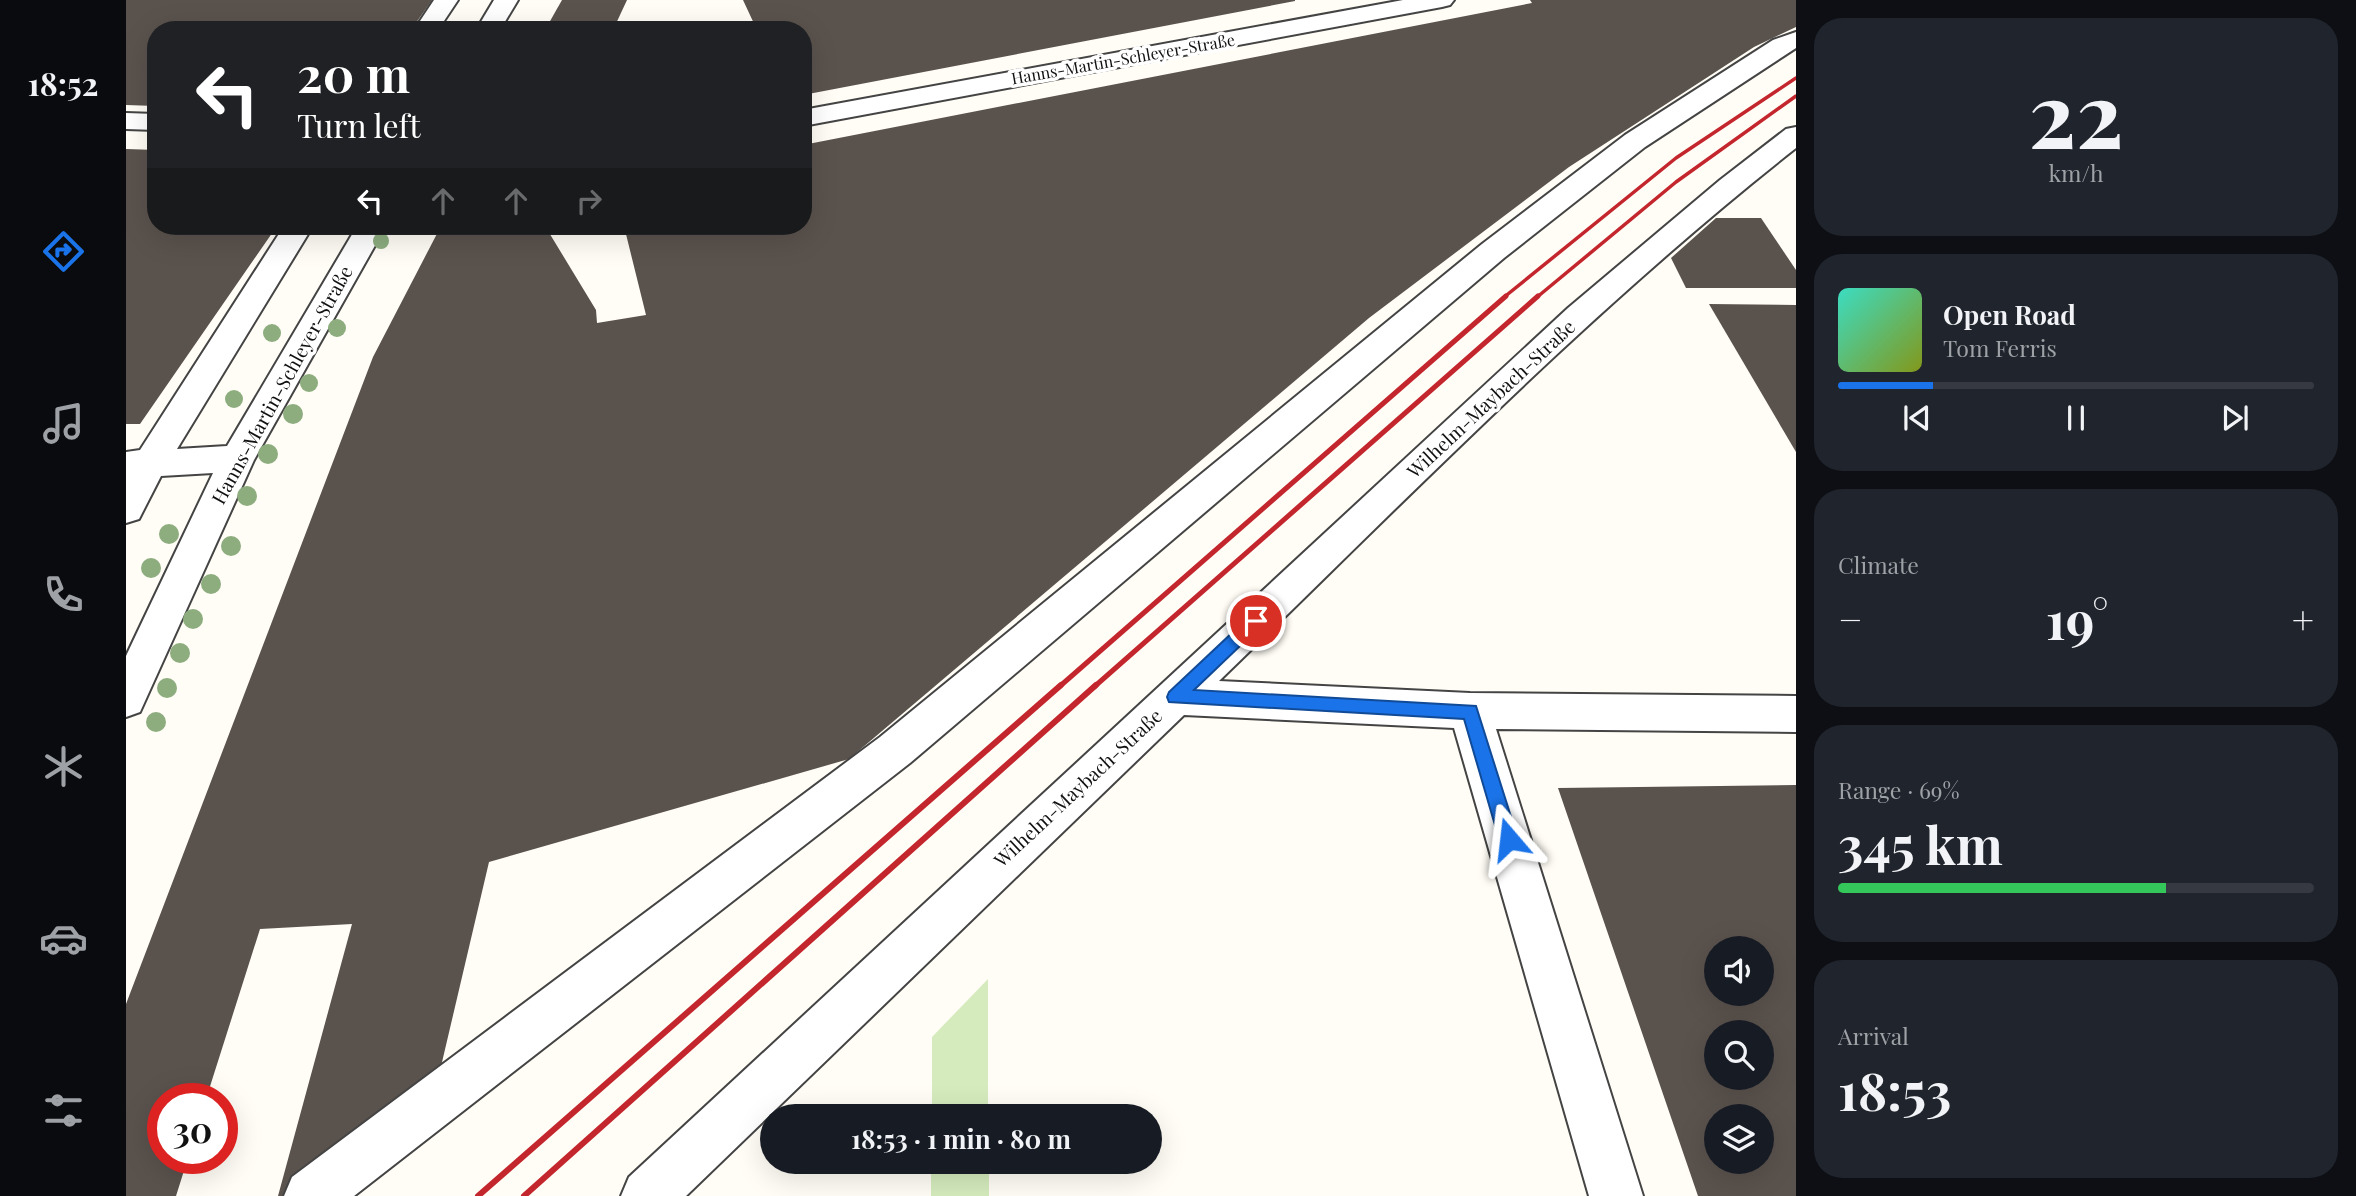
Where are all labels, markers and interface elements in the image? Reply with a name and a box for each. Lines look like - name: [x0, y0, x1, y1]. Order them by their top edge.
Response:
- street label: Hanns-Martin-Schleyer-Straße: [1010, 28, 1236, 89]
- text: 20 m: [297, 40, 410, 105]
- icon: left: [182, 49, 273, 140]
- text: 22: [2028, 51, 2124, 172]
- text: 18:52: [28, 61, 98, 104]
- text: Turn left: [297, 103, 421, 146]
- text: km/h: [2048, 157, 2104, 188]
- icon: left: [351, 182, 389, 220]
- icon: ahead: [424, 182, 462, 220]
- icon: ahead: [497, 182, 535, 220]
- icon: right: [570, 182, 608, 220]
- icon: directions: [39, 227, 88, 276]
- street label: Hanns-Martin-Schleyer-Straße: [205, 261, 358, 508]
- text: Open Road: [1943, 297, 2076, 332]
- street label: Wilhelm-Maybach-Straße: [1400, 313, 1580, 484]
- text: Tom Ferris: [1943, 332, 2057, 363]
- icon: music: [39, 399, 88, 448]
- icon: previous: [1898, 399, 1936, 437]
- icon: pause: [2057, 399, 2095, 437]
- icon: next: [2216, 399, 2254, 437]
- text: Climate: [1838, 549, 1919, 580]
- icon: phone: [39, 570, 88, 619]
- text: 19°: [2046, 584, 2109, 653]
- pin: [1226, 591, 1286, 651]
- text: −: [1838, 593, 1863, 644]
- text: +: [2292, 593, 2314, 644]
- icon: arrive: [1237, 602, 1275, 640]
- street label: Wilhelm-Maybach-Straße: [987, 702, 1167, 873]
- icon: climate: [39, 742, 88, 791]
- text: Range · 69%: [1838, 774, 1960, 805]
- position arrow: [1472, 802, 1546, 876]
- text: 345 km: [1838, 809, 2003, 878]
- icon: car: [39, 914, 88, 963]
- map controls: [1704, 936, 1774, 1174]
- button: sound: [1704, 936, 1774, 1006]
- button: search: [1704, 1020, 1774, 1090]
- text: Arrival: [1838, 1020, 1909, 1051]
- text: 18:53: [1838, 1055, 1951, 1124]
- speed limit sign: 30: [147, 1083, 238, 1174]
- icon: filters: [39, 1086, 88, 1135]
- button: layers: [1704, 1104, 1774, 1174]
- text: 18:53 · 1 min · 80 m: [851, 1121, 1071, 1156]

